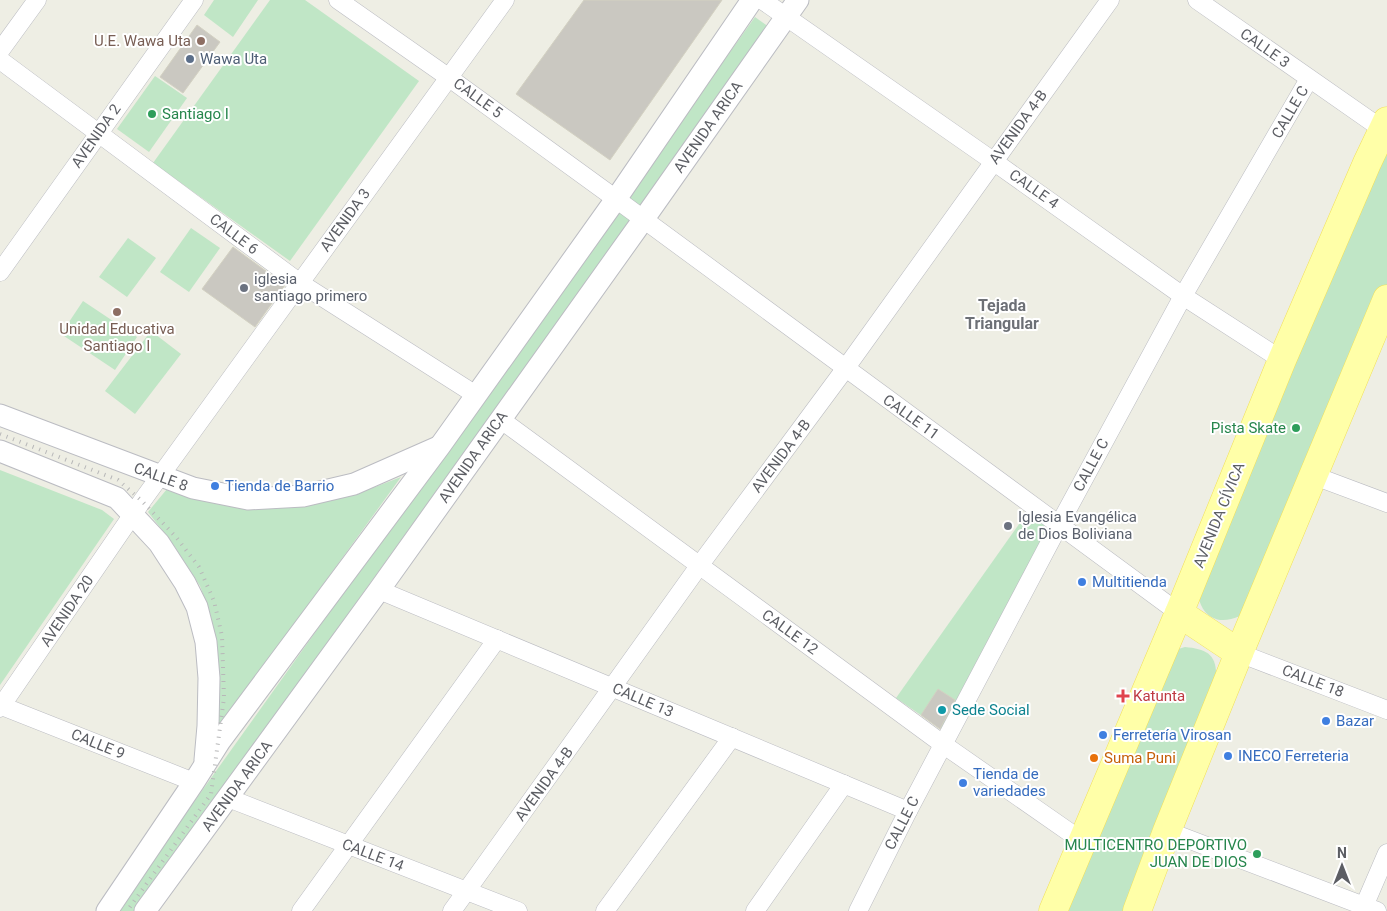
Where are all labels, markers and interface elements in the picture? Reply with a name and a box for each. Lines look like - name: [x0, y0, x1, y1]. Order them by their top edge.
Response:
- street label: CALLE 3: [1237, 24, 1293, 72]
- place label: U.E. Wawa Uta: [94, 32, 191, 50]
- marker: U.E. Wawa Uta: [195, 35, 207, 47]
- place label: Wawa Uta: [200, 50, 267, 68]
- marker: Wawa Uta: [184, 53, 196, 65]
- street label: CALLE 5: [450, 74, 506, 122]
- street label: AVENIDA ARICA: [670, 77, 746, 176]
- street label: CALLE C: [1268, 82, 1312, 141]
- street label: AVENIDA 4-B: [985, 86, 1051, 168]
- street label: AVENIDA 2: [68, 101, 124, 171]
- place label: Santiago I: [162, 105, 229, 123]
- marker: Santiago I: [146, 108, 158, 120]
- street label: CALLE 4: [1006, 165, 1063, 213]
- street label: AVENIDA 3: [316, 185, 374, 255]
- street label: CALLE 6: [206, 210, 262, 258]
- place label: iglesia santiago primero: [254, 270, 367, 305]
- marker: iglesia santiago primero: [238, 282, 250, 294]
- district label: Tejada Triangular: [965, 296, 1039, 333]
- marker: Unidad Educativa Santiago I: [111, 306, 123, 318]
- place label: Unidad Educativa Santiago I: [59, 320, 175, 355]
- street label: CALLE 11: [879, 391, 943, 443]
- street label: AVENIDA ARICA: [435, 407, 511, 506]
- street label: AVENIDA 4-B: [748, 416, 814, 496]
- place label: Pista Skate: [1211, 419, 1286, 437]
- marker: Pista Skate: [1290, 422, 1302, 434]
- street label: CALLE C: [1070, 435, 1113, 495]
- street label: CALLE 8: [131, 459, 191, 495]
- street label: AVENIDA CÍVICA: [1190, 459, 1248, 570]
- place label: Tienda de Barrio: [225, 477, 334, 495]
- marker: Tienda de Barrio: [209, 480, 221, 492]
- place label: Iglesia Evangélica de Dios Boliviana: [1018, 508, 1137, 543]
- marker: Iglesia Evangélica de Dios Boliviana: [1002, 520, 1014, 532]
- street label: AVENIDA 20: [37, 572, 97, 650]
- place label: Multitienda: [1092, 573, 1167, 591]
- marker: Multitienda: [1076, 576, 1088, 588]
- street label: CALLE 12: [758, 606, 822, 658]
- street label: CALLE 18: [1280, 661, 1346, 701]
- street label: CALLE 13: [610, 679, 676, 721]
- place label: Katunta: [1133, 687, 1185, 705]
- marker: Katunta: [1117, 690, 1129, 702]
- place label: Sede Social: [952, 701, 1030, 719]
- marker: Sede Social: [936, 704, 948, 716]
- place label: Bazar: [1336, 712, 1374, 730]
- marker: Bazar: [1320, 715, 1332, 727]
- street label: CALLE 9: [68, 725, 128, 763]
- place label: Ferretería Virosan: [1113, 726, 1231, 744]
- marker: Ferretería Virosan: [1097, 729, 1109, 741]
- street label: AVENIDA ARICA: [198, 737, 276, 835]
- street label: AVENIDA 4-B: [511, 743, 577, 825]
- place label: INECO Ferreteria: [1238, 747, 1349, 765]
- place label: Suma Puni: [1104, 749, 1176, 767]
- marker: INECO Ferreteria: [1222, 750, 1234, 762]
- marker: Suma Puni: [1088, 752, 1100, 764]
- place label: Tienda de variedades: [973, 765, 1046, 800]
- marker: Tienda de variedades: [957, 777, 969, 789]
- street label: CALLE C: [881, 793, 923, 853]
- street label: CALLE 14: [340, 835, 407, 875]
- place label: MULTICENTRO DEPORTIVO JUAN DE DIOS: [1064, 836, 1247, 871]
- north arrow: [1317, 841, 1367, 891]
- text: N: [1337, 845, 1347, 861]
- marker: MULTICENTRO DEPORTIVO JUAN DE DIOS: [1251, 848, 1263, 860]

